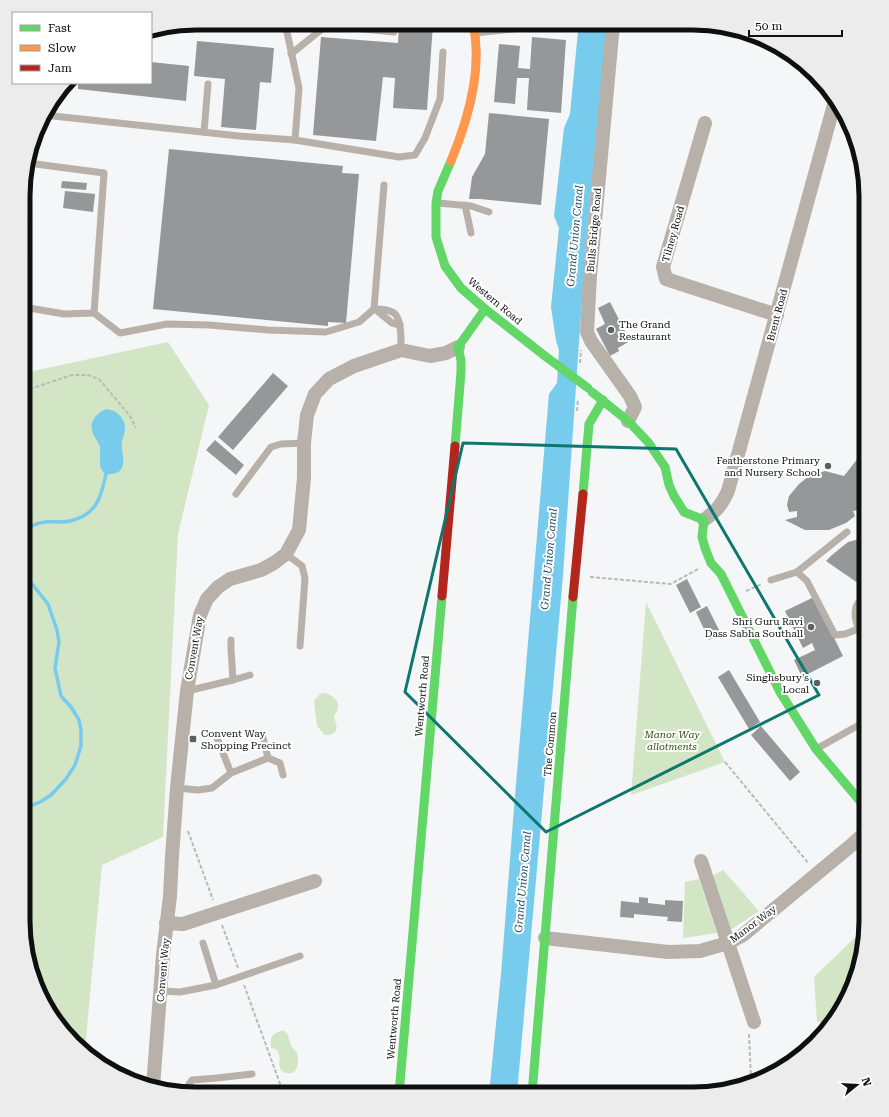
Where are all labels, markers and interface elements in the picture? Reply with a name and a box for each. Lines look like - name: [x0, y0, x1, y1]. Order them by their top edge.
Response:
- legend: [12, 12, 152, 84]
- scale bar: [749, 12, 842, 38]
- text: 50 m: [755, 19, 782, 33]
- text: Fast: [48, 21, 72, 35]
- text: Slow: [48, 41, 76, 55]
- text: Jam: [48, 61, 72, 75]
- water label: Grand Union Canal: [564, 185, 586, 287]
- street label: Bulls Bridge Road: [585, 187, 603, 273]
- street label: Tilney Road: [660, 204, 686, 263]
- street label: Western Road: [466, 275, 525, 327]
- street label: Brent Road: [765, 287, 789, 342]
- place label: The Grand Restaurant: [619, 319, 671, 342]
- marker: The Grand Restaurant: [606, 325, 616, 335]
- place label: Featherstone Primary and Nursery School: [716, 455, 820, 478]
- marker: Featherstone Primary and Nursery School: [823, 461, 833, 471]
- water label: Grand Union Canal: [538, 508, 560, 610]
- street label: Convent Way: [183, 615, 205, 681]
- place label: Shri Guru Ravi Dass Sabha Southall: [705, 616, 803, 639]
- marker: Shri Guru Ravi Dass Sabha Southall: [806, 622, 816, 632]
- street label: Wentworth Road: [413, 654, 431, 737]
- place label: Singhsbury's Local: [746, 672, 809, 695]
- marker: Singhsbury's Local: [812, 678, 822, 688]
- street label: The Common: [542, 710, 558, 777]
- place label: Convent Way Shopping Precinct: [201, 728, 292, 751]
- park label: Manor Way allotments: [643, 729, 700, 752]
- marker: Convent Way Shopping Precinct: [188, 734, 198, 744]
- water label: Grand Union Canal: [512, 831, 534, 933]
- street label: Manor Way: [728, 903, 778, 945]
- street label: Convent Way: [155, 937, 171, 1003]
- street label: Wentworth Road: [385, 977, 403, 1060]
- north arrow: [837, 1065, 877, 1105]
- text: N: [859, 1076, 874, 1089]

